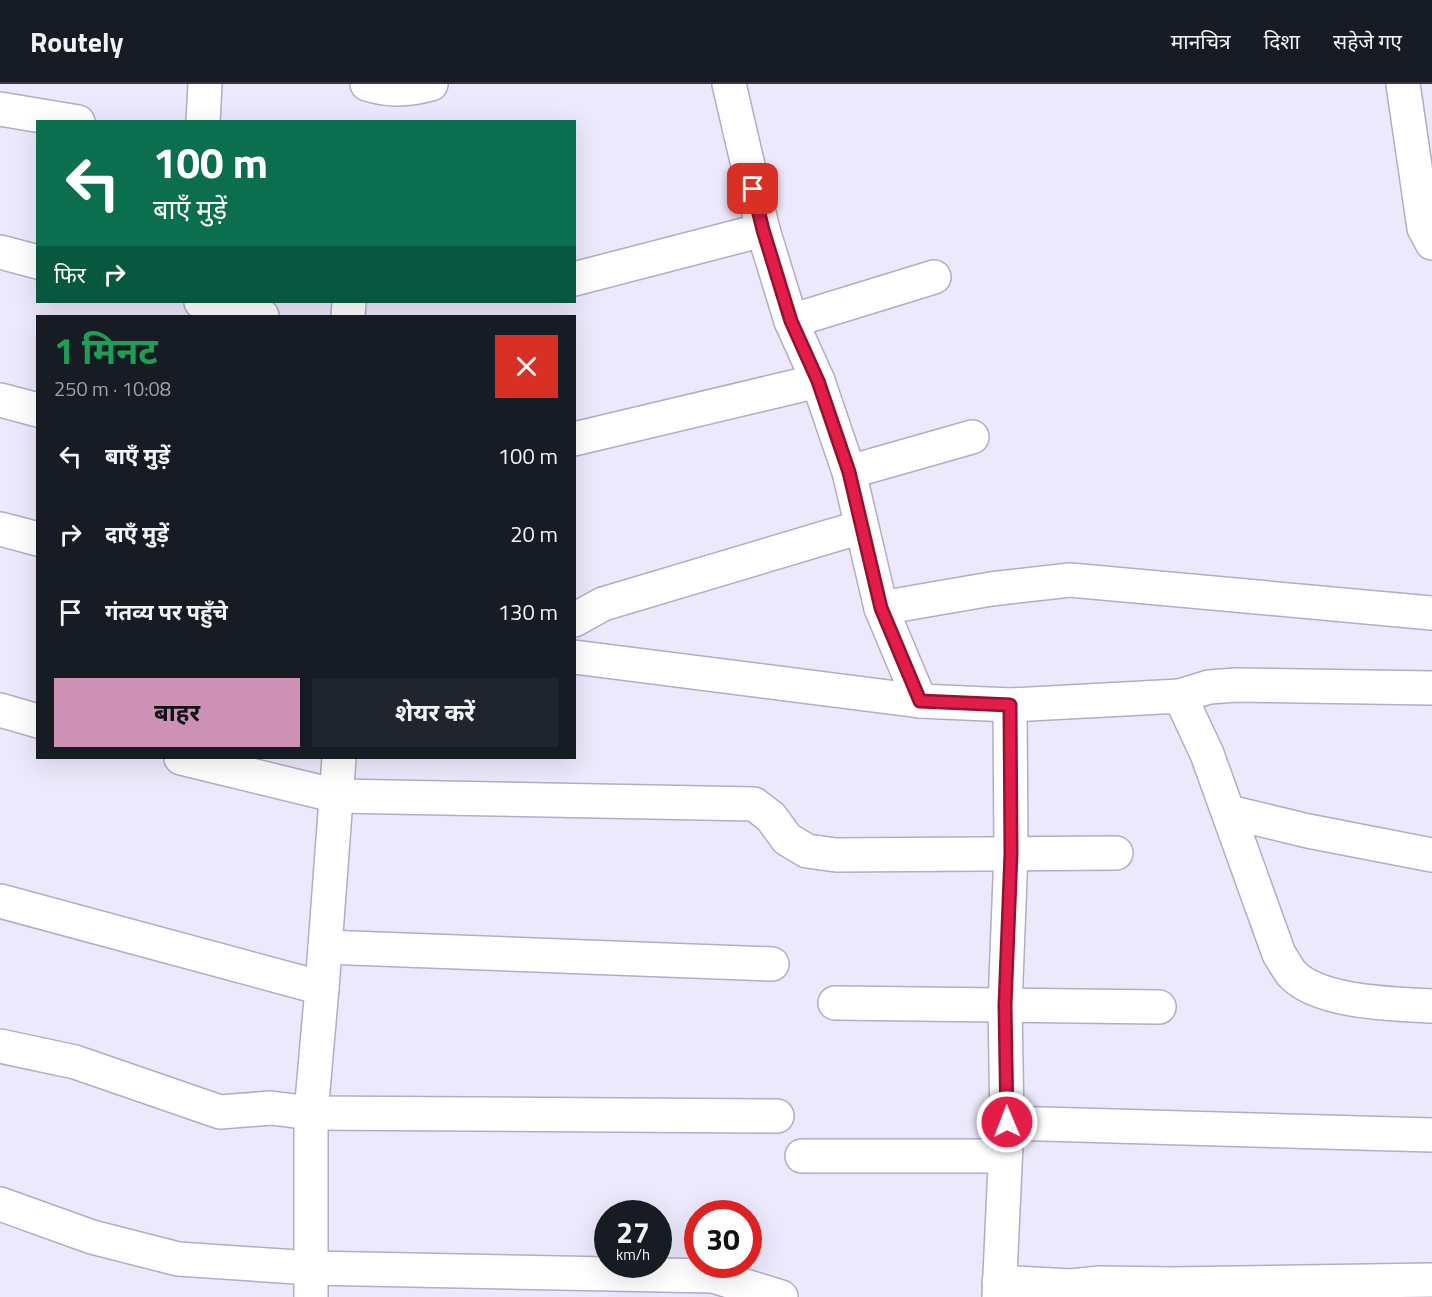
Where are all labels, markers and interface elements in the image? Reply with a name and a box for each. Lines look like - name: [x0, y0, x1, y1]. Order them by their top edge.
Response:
- text: Routely: [30, 20, 124, 63]
- text: मानचित्र: [1171, 25, 1231, 57]
- text: दिशा: [1264, 25, 1300, 57]
- text: सहेजे गए: [1333, 25, 1402, 57]
- text: 100 m: [153, 130, 268, 194]
- icon: left: [54, 144, 132, 222]
- pin: [727, 163, 778, 214]
- icon: arrive: [736, 172, 769, 205]
- text: बाएँ मुड़ें: [153, 188, 227, 229]
- text: फिर: [54, 258, 86, 292]
- icon: right: [98, 258, 131, 291]
- text: 1 मिनट: [54, 323, 158, 378]
- button: close: [495, 335, 558, 398]
- text: 250 m · 10:08: [54, 373, 171, 404]
- text: बाएँ मुड़ें: [105, 439, 170, 473]
- text: 100 m: [498, 439, 558, 473]
- icon: left: [54, 440, 87, 473]
- text: दाएँ मुड़ें: [105, 517, 169, 551]
- text: 20 m: [510, 517, 558, 551]
- icon: right: [54, 518, 87, 551]
- text: गंतव्य पर पहुँचे: [105, 595, 228, 629]
- text: 130 m: [498, 595, 558, 629]
- icon: arrive: [54, 596, 87, 629]
- button: बाहर: [54, 678, 300, 747]
- button: शेयर करें: [312, 678, 558, 747]
- position arrow: [975, 1090, 1039, 1154]
- speed limit sign: 30: [684, 1200, 762, 1278]
- text: 27: [616, 1209, 650, 1255]
- text: km/h: [616, 1243, 650, 1266]

